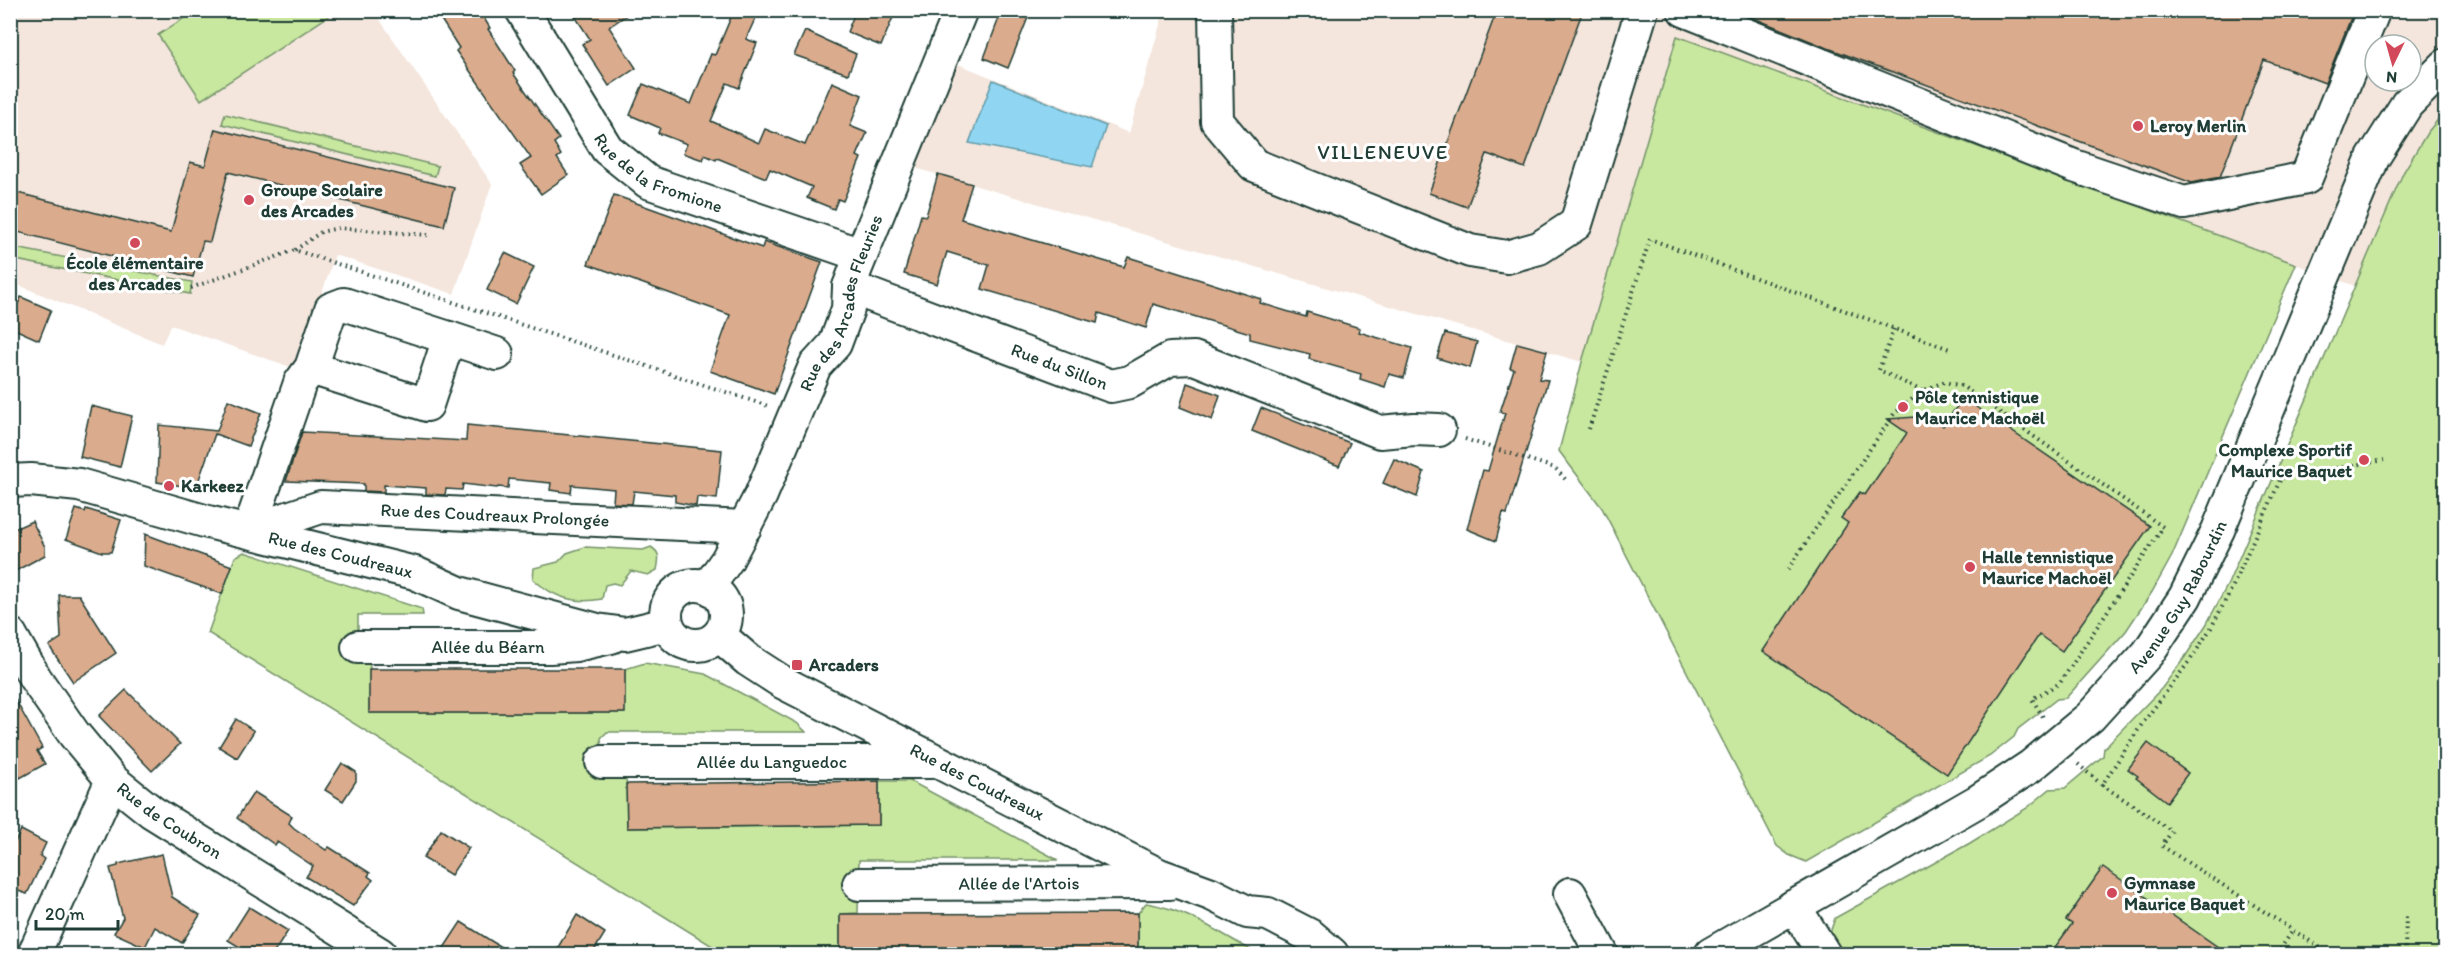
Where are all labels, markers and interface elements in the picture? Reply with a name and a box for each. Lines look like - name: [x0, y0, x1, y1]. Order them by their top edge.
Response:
- north arrow: [2363, 33, 2423, 93]
- text: N: [2386, 68, 2398, 87]
- place label: Leroy Merlin: [2150, 115, 2247, 137]
- marker: Leroy Merlin: [2131, 119, 2145, 133]
- street label: Rue de la Fromione: [589, 129, 725, 218]
- district label: VILLENEUVE: [1317, 139, 1449, 164]
- place label: Groupe Scolaire des Arcades: [261, 179, 383, 222]
- marker: Groupe Scolaire des Arcades: [242, 193, 256, 207]
- street label: Rue des Arcades Fleuries: [795, 211, 888, 395]
- marker: École élémentaire des Arcades: [128, 236, 142, 250]
- place label: École élémentaire des Arcades: [66, 252, 204, 295]
- street label: Rue du Sillon: [1008, 338, 1111, 395]
- place label: Pôle tennistique Maurice Machoël: [1915, 386, 2046, 429]
- marker: Pôle tennistique Maurice Machoël: [1896, 400, 1910, 414]
- place label: Complexe Sportif Maurice Baquet: [2218, 439, 2352, 482]
- marker: Complexe Sportif Maurice Baquet: [2357, 453, 2371, 467]
- place label: Karkeez: [181, 475, 244, 497]
- marker: Karkeez: [162, 479, 176, 493]
- street label: Rue des Coudreaux Prolongée: [380, 499, 610, 532]
- street label: Avenue Guy Rabourdin: [2124, 517, 2232, 678]
- street label: Rue des Coudreaux: [266, 526, 416, 583]
- place label: Halle tennistique Maurice Machoël: [1982, 546, 2114, 589]
- marker: Halle tennistique Maurice Machoël: [1963, 560, 1977, 574]
- street label: Allée du Béarn: [431, 636, 545, 658]
- place label: Arcaders: [808, 654, 879, 676]
- marker: Arcaders: [790, 658, 804, 672]
- street label: Rue des Coudreaux: [906, 738, 1049, 826]
- street label: Allée du Languedoc: [697, 751, 847, 773]
- street label: Rue de Coubron: [112, 777, 226, 864]
- street label: Allée de l'Artois: [959, 872, 1079, 895]
- place label: Gymnase Maurice Baquet: [2124, 872, 2245, 915]
- marker: Gymnase Maurice Baquet: [2105, 886, 2119, 900]
- scale bar: [36, 893, 118, 931]
- text: 20 m: [45, 903, 85, 925]

